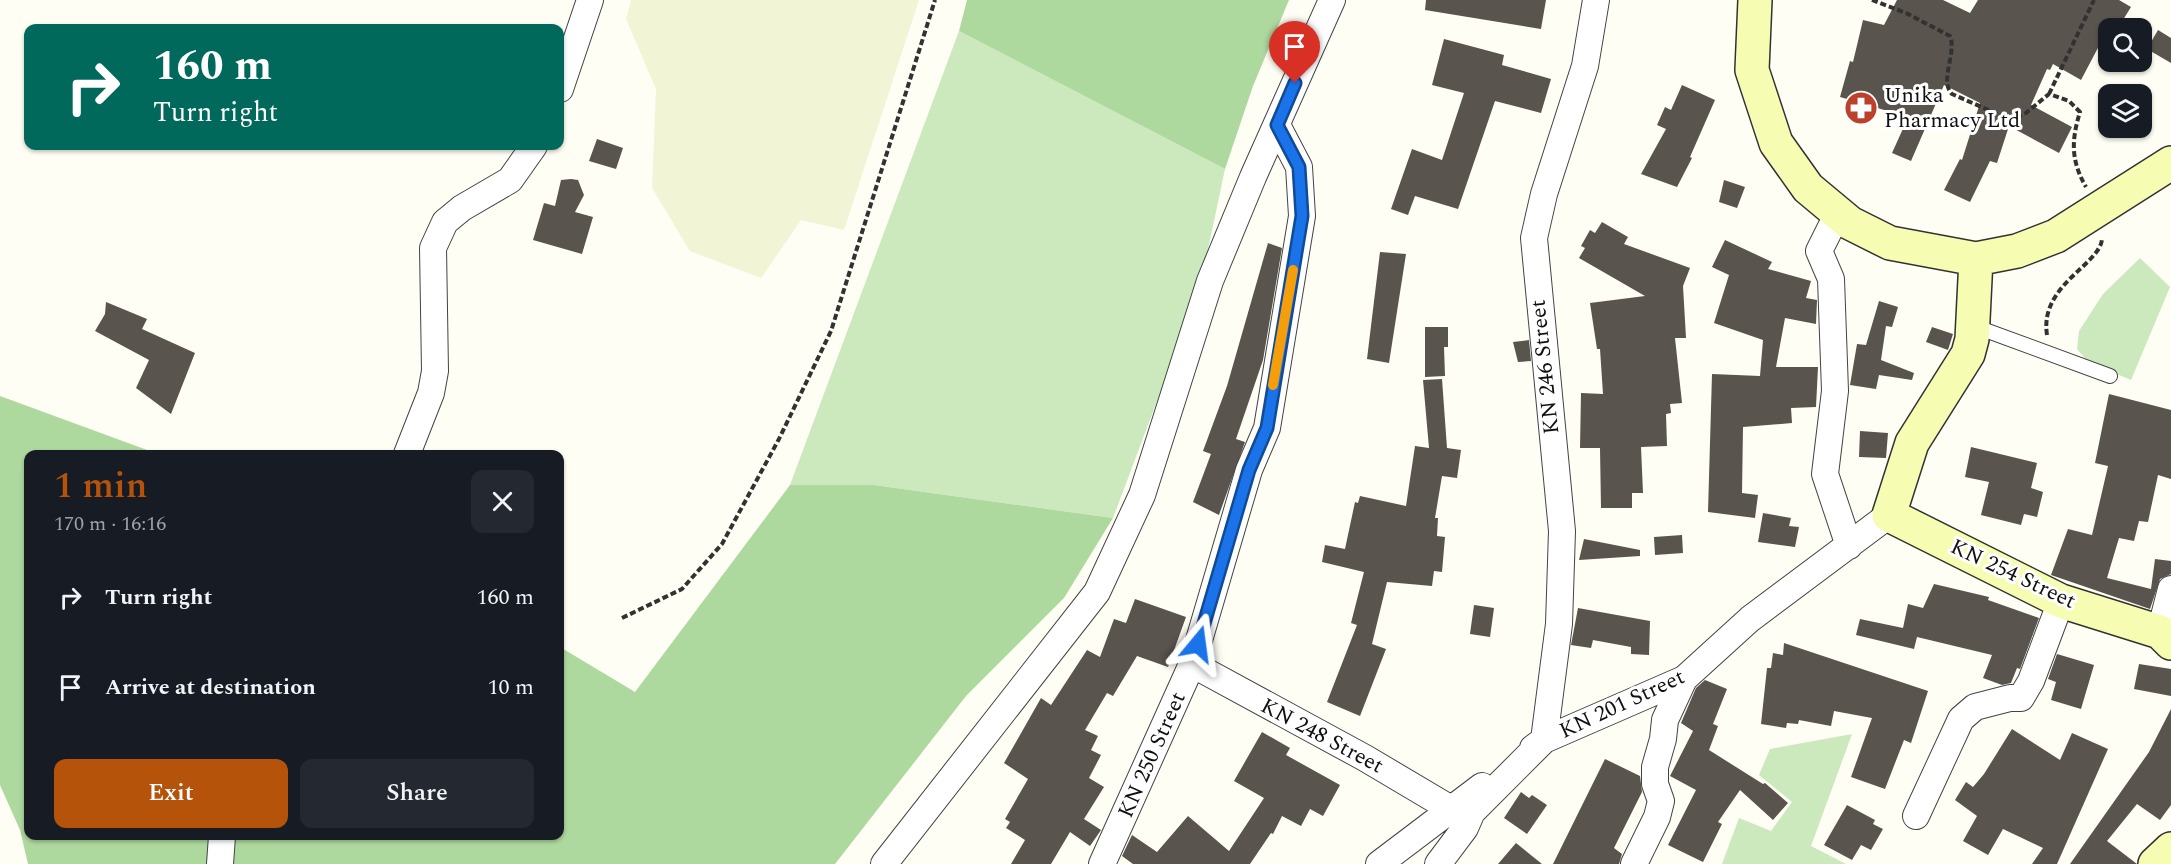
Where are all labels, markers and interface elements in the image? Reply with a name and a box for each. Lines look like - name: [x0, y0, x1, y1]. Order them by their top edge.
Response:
- map controls: [2098, 18, 2152, 138]
- button: search: [2098, 18, 2152, 72]
- pin: [1269, 21, 1320, 83]
- icon: arrive: [1278, 30, 1311, 63]
- text: 160 m: [153, 35, 272, 98]
- icon: right: [54, 48, 132, 126]
- place label: Unika Pharmacy Ltd: [1884, 79, 2020, 137]
- button: layers: [2098, 84, 2152, 138]
- pharmacy icon: Unika Pharmacy Ltd: [1843, 90, 1879, 126]
- text: Turn right: [153, 92, 278, 134]
- street label: KN 246 Street: [1522, 298, 1568, 436]
- text: 1 min: [54, 459, 147, 514]
- button: close: [471, 470, 534, 533]
- text: 170 m · 16:16: [54, 509, 166, 539]
- street label: KN 254 Street: [1945, 530, 2081, 618]
- icon: right: [54, 581, 87, 614]
- text: Turn right: [105, 581, 212, 614]
- text: 160 m: [477, 581, 534, 614]
- position arrow: [1166, 612, 1230, 676]
- street label: KN 201 Street: [1554, 660, 1690, 748]
- icon: arrive: [54, 671, 87, 704]
- text: Arrive at destination: [105, 671, 316, 704]
- text: 10 m: [488, 671, 534, 704]
- street label: KN 250 Street: [1109, 686, 1195, 823]
- street label: KN 248 Street: [1255, 690, 1390, 782]
- button: Exit: [54, 759, 288, 828]
- button: Share: [300, 759, 534, 828]

